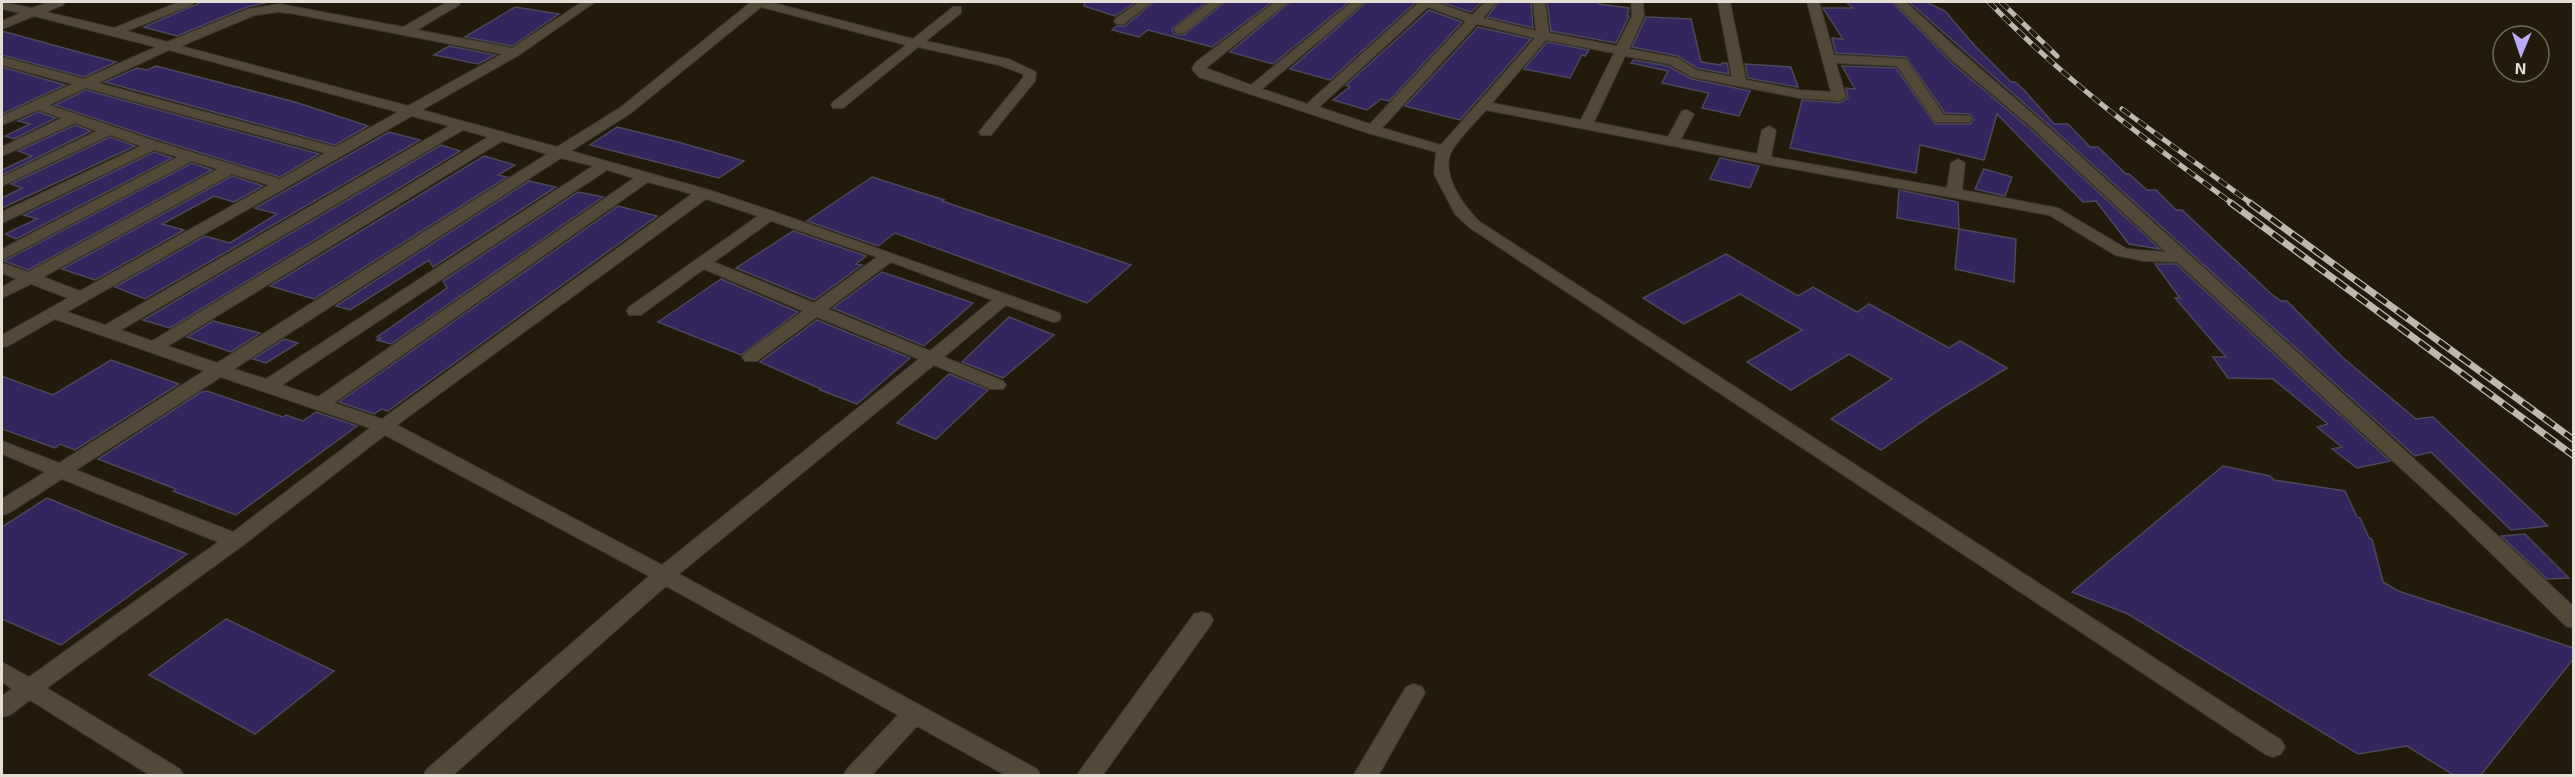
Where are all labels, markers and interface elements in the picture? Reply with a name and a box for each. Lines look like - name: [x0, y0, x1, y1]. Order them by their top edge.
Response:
- north arrow: [2491, 24, 2551, 84]
- text: N: [2514, 60, 2527, 79]

